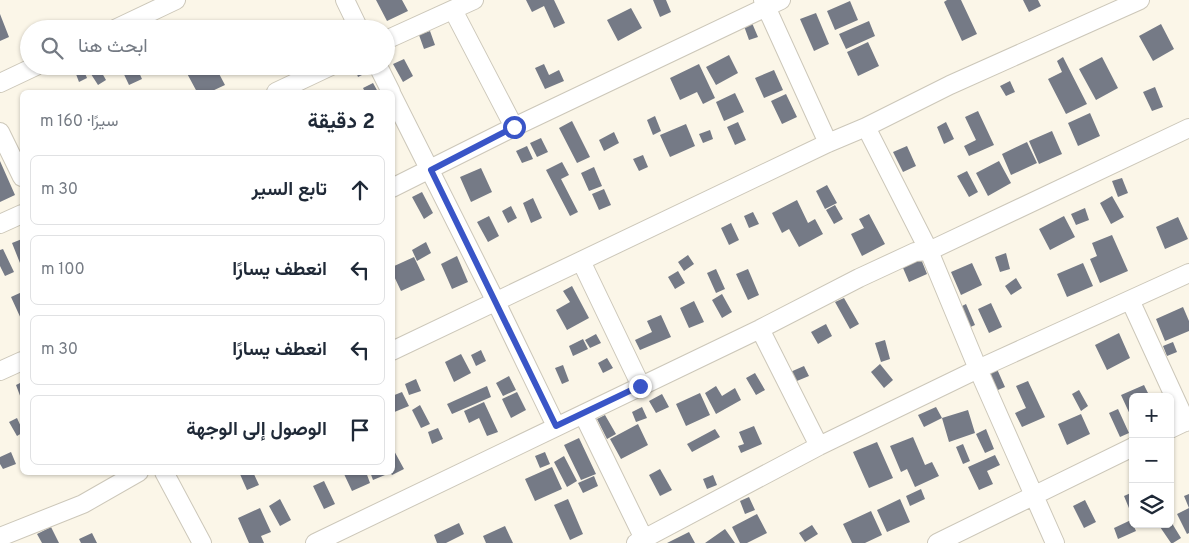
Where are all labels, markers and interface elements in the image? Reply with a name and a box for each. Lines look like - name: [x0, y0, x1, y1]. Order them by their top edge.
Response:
- search box: [20, 20, 395, 75]
- icon: search: [38, 34, 66, 62]
- text: ابحث هنا: [78, 35, 148, 59]
- text: 2 دقيقة: [307, 109, 375, 136]
- text: سيرًا · 160 m: [40, 112, 118, 132]
- route start: [503, 116, 526, 139]
- icon: ahead: [346, 176, 374, 204]
- text: تابع السير: [251, 178, 327, 202]
- text: 30 m: [41, 180, 78, 200]
- icon: left: [346, 256, 374, 284]
- text: انعطف يسارًا: [232, 258, 327, 282]
- text: 100 m: [41, 260, 85, 280]
- icon: left: [346, 336, 374, 364]
- text: انعطف يسارًا: [232, 338, 327, 362]
- text: 30 m: [41, 340, 78, 360]
- route end: [629, 375, 652, 398]
- map controls: [1129, 393, 1174, 528]
- button: +: [1129, 393, 1174, 438]
- icon: arrive: [346, 416, 374, 444]
- text: الوصول إلى الوجهة: [186, 418, 327, 442]
- button: −: [1129, 438, 1174, 483]
- button: layers: [1129, 483, 1174, 528]

